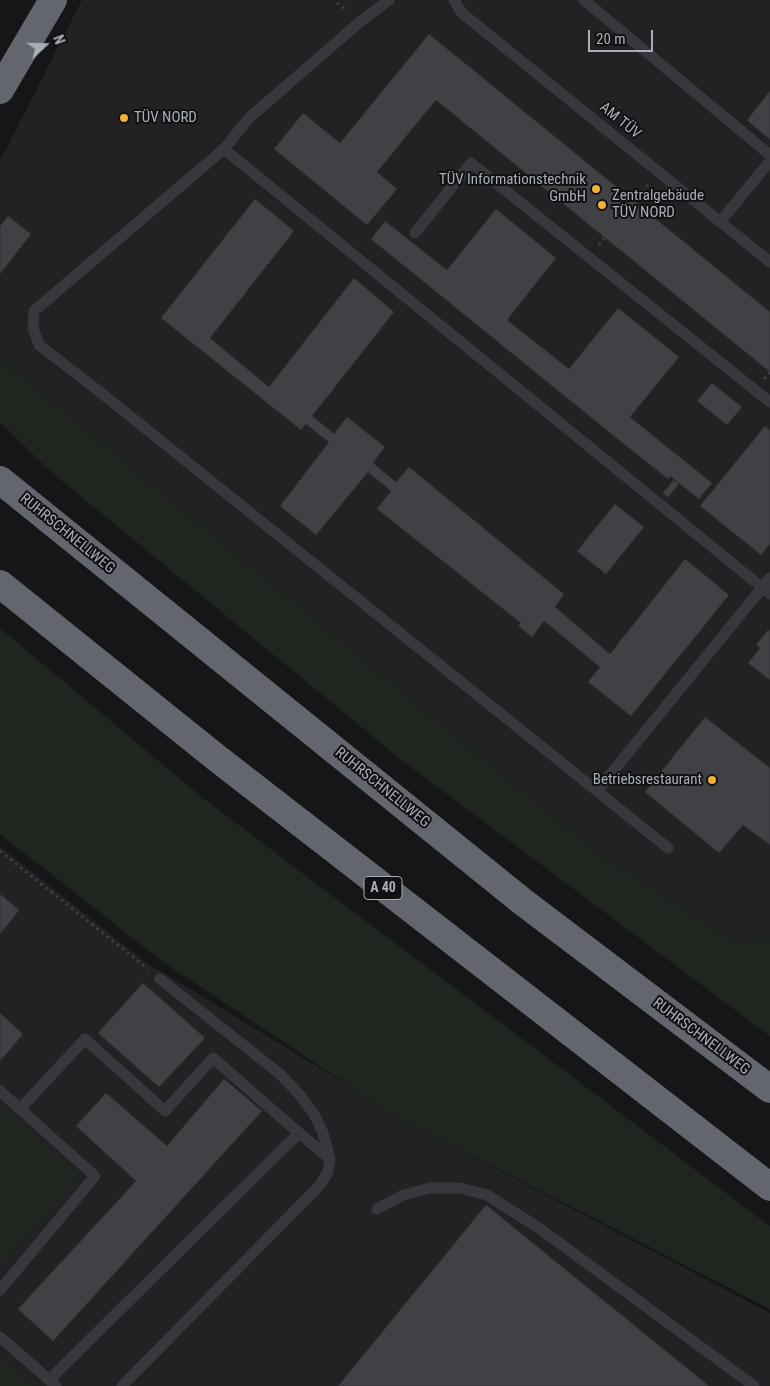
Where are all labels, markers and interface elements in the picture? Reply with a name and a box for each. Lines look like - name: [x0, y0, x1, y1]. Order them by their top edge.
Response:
- north arrow: [20, 20, 70, 70]
- scale bar: [590, 20, 655, 52]
- text: 20 m: [596, 30, 626, 48]
- text: N: [50, 33, 68, 46]
- street label: AM TÜV: [596, 99, 644, 143]
- place label: TÜV NORD: [134, 109, 197, 127]
- marker: TÜV NORD: [118, 112, 130, 124]
- place label: TÜV Informationstechnik GmbH: [439, 171, 586, 206]
- marker: TÜV Informationstechnik GmbH: [590, 183, 602, 195]
- place label: Zentralgebäude TÜV NORD: [612, 187, 704, 222]
- marker: Zentralgebäude TÜV NORD: [596, 199, 608, 211]
- street label: RUHRSCHNELLWEG: [16, 490, 118, 578]
- street label: RUHRSCHNELLWEG: [331, 744, 433, 832]
- place label: Betriebsrestaurant: [593, 771, 702, 789]
- marker: Betriebsrestaurant: [706, 774, 718, 786]
- road number: A 40: [364, 876, 402, 900]
- street label: RUHRSCHNELLWEG: [649, 995, 753, 1079]

